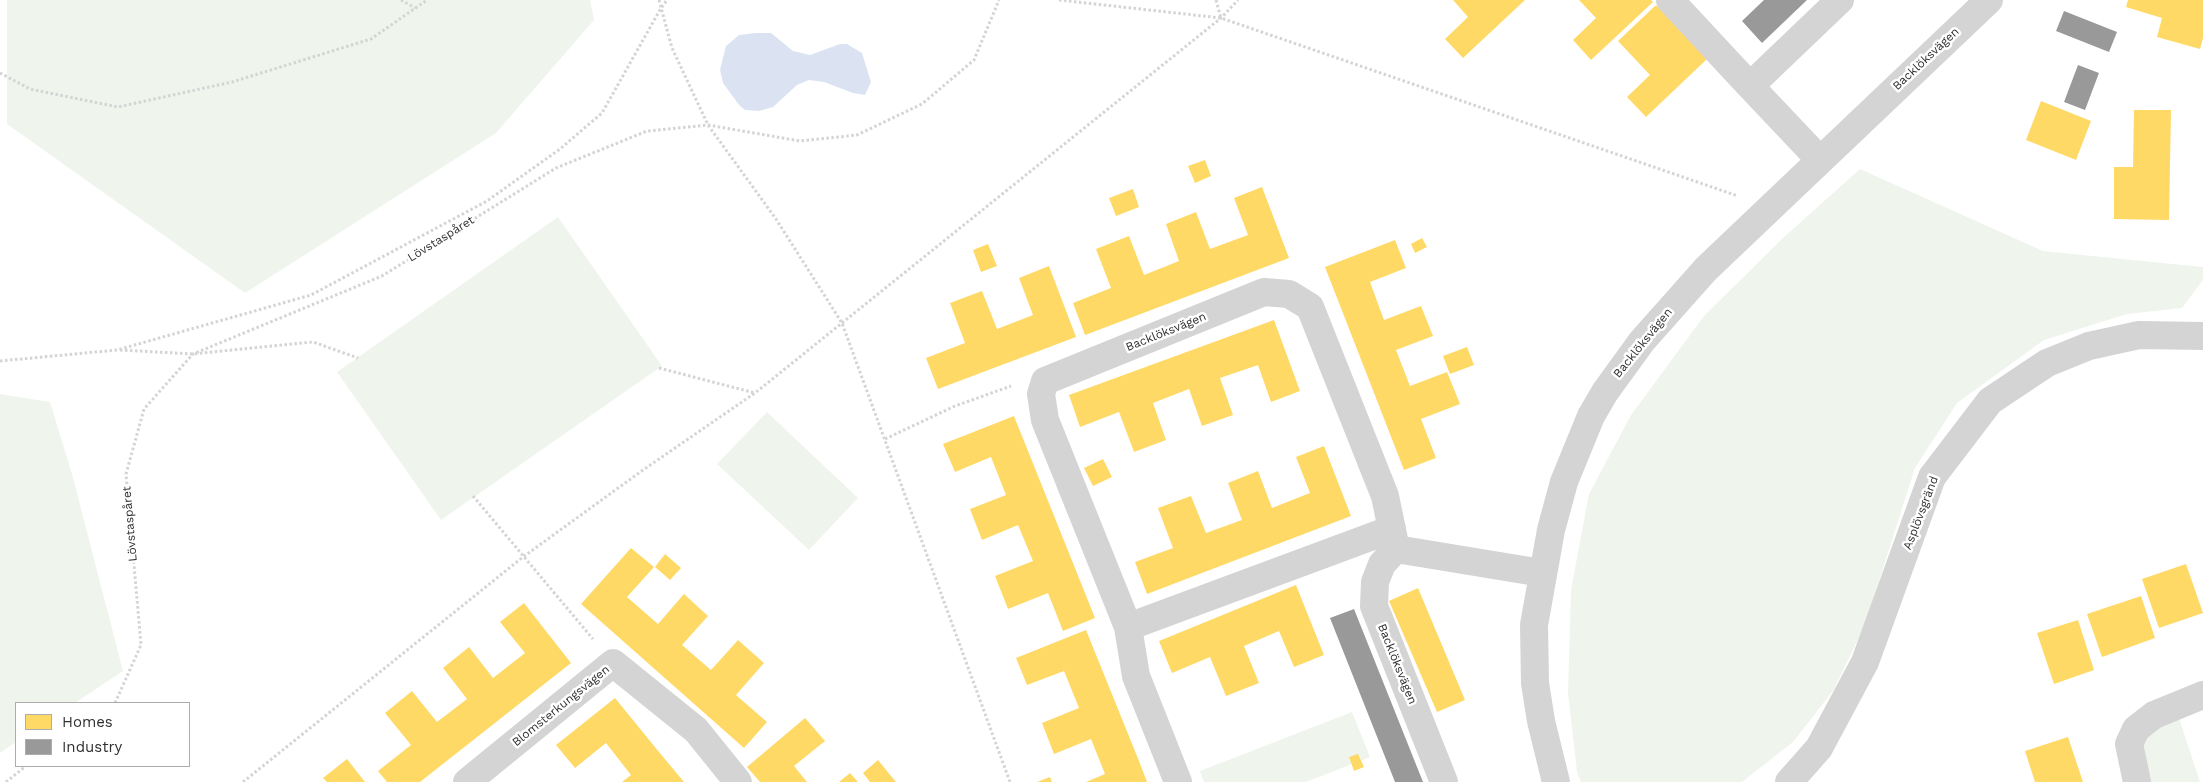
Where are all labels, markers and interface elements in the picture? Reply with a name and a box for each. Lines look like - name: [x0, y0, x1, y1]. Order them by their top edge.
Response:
- street label: Backlöksvägen: [1890, 25, 1962, 93]
- street label: Lövstaspåret: [405, 213, 477, 265]
- street label: Backlöksvägen: [1611, 305, 1675, 381]
- street label: Backlöksvägen: [1124, 309, 1208, 355]
- street label: Asplövsgränd: [1900, 474, 1942, 552]
- street label: Lövstaspåret: [120, 486, 140, 562]
- street label: Backlöksvägen: [1374, 622, 1420, 706]
- street label: Blomsterkungsvägen: [509, 662, 613, 750]
- legend: [15, 702, 190, 767]
- text: Homes: [62, 713, 113, 731]
- text: Industry: [62, 738, 122, 756]

